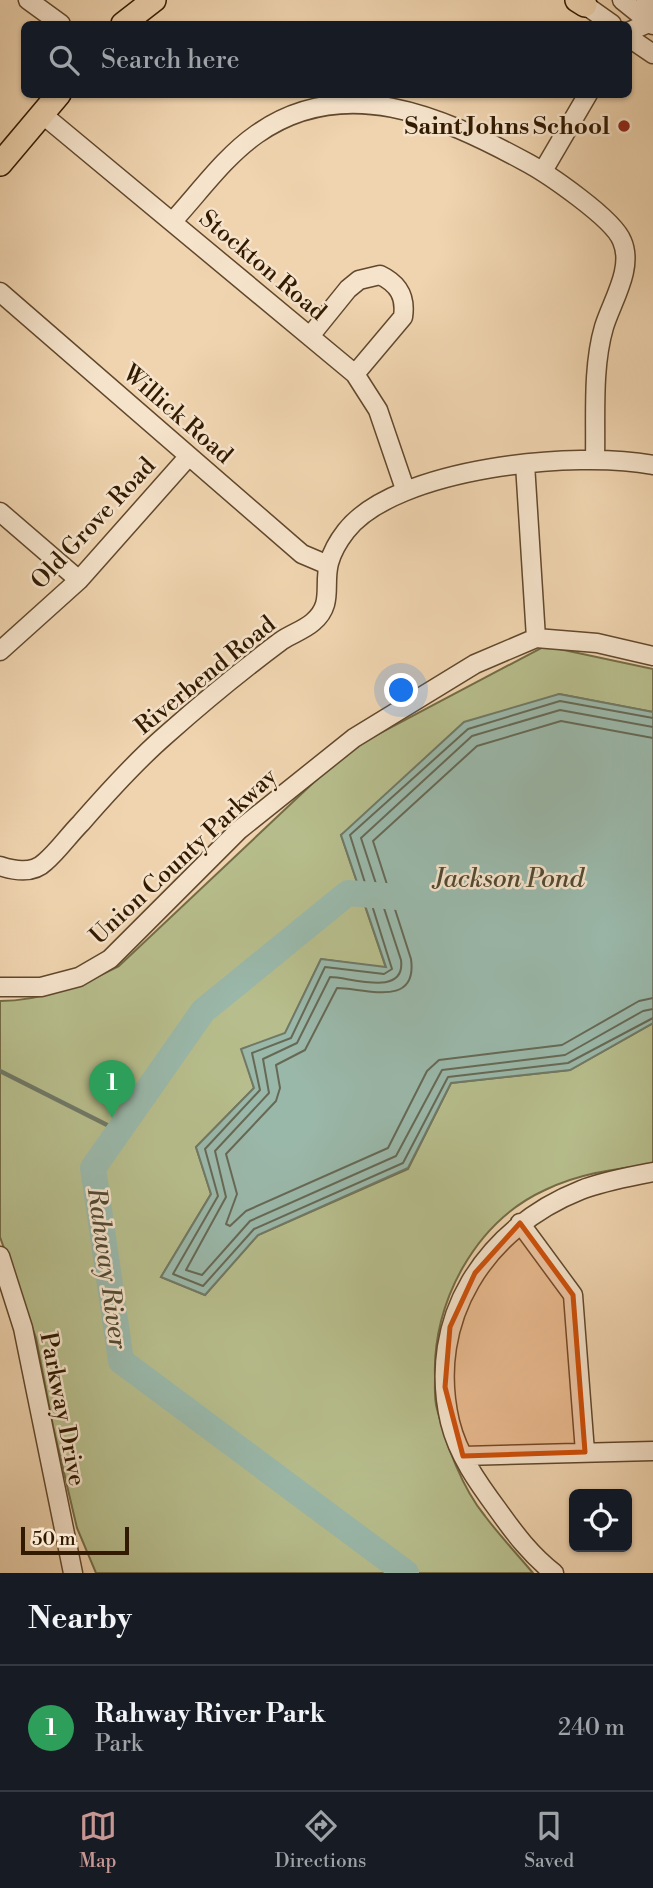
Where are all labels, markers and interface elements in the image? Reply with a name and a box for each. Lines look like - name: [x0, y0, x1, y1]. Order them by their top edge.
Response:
- search box: [21, 21, 632, 98]
- icon: search: [45, 41, 83, 79]
- text: Search here: [101, 44, 240, 76]
- place label: Saint Johns School: [405, 112, 610, 142]
- marker: Saint Johns School: [616, 118, 632, 134]
- street label: Stockton Road: [193, 204, 332, 328]
- street label: Willick Road: [115, 358, 239, 471]
- street label: Old Grove Road: [25, 451, 163, 596]
- street label: Riverbend Road: [129, 610, 282, 742]
- your location: [384, 673, 418, 707]
- street label: Union County Parkway: [84, 762, 284, 951]
- water label: Jackson Pond: [431, 863, 586, 895]
- pin: 1: [89, 1060, 135, 1118]
- water label: Rahway River: [80, 1184, 134, 1352]
- street label: Parkway Drive: [32, 1330, 92, 1489]
- map controls: [569, 1489, 632, 1552]
- button: locate: [569, 1489, 632, 1552]
- scale bar: [21, 1524, 130, 1556]
- text: 50 m: [32, 1527, 76, 1551]
- text: Nearby: [28, 1600, 132, 1638]
- text: Rahway River Park: [95, 1698, 326, 1730]
- text: 1: [45, 1714, 57, 1742]
- text: 240 m: [558, 1714, 625, 1742]
- text: Park: [95, 1730, 143, 1758]
- tab: Map: [79, 1807, 117, 1873]
- tab: Directions: [275, 1807, 366, 1873]
- tab: Saved: [524, 1807, 574, 1873]

